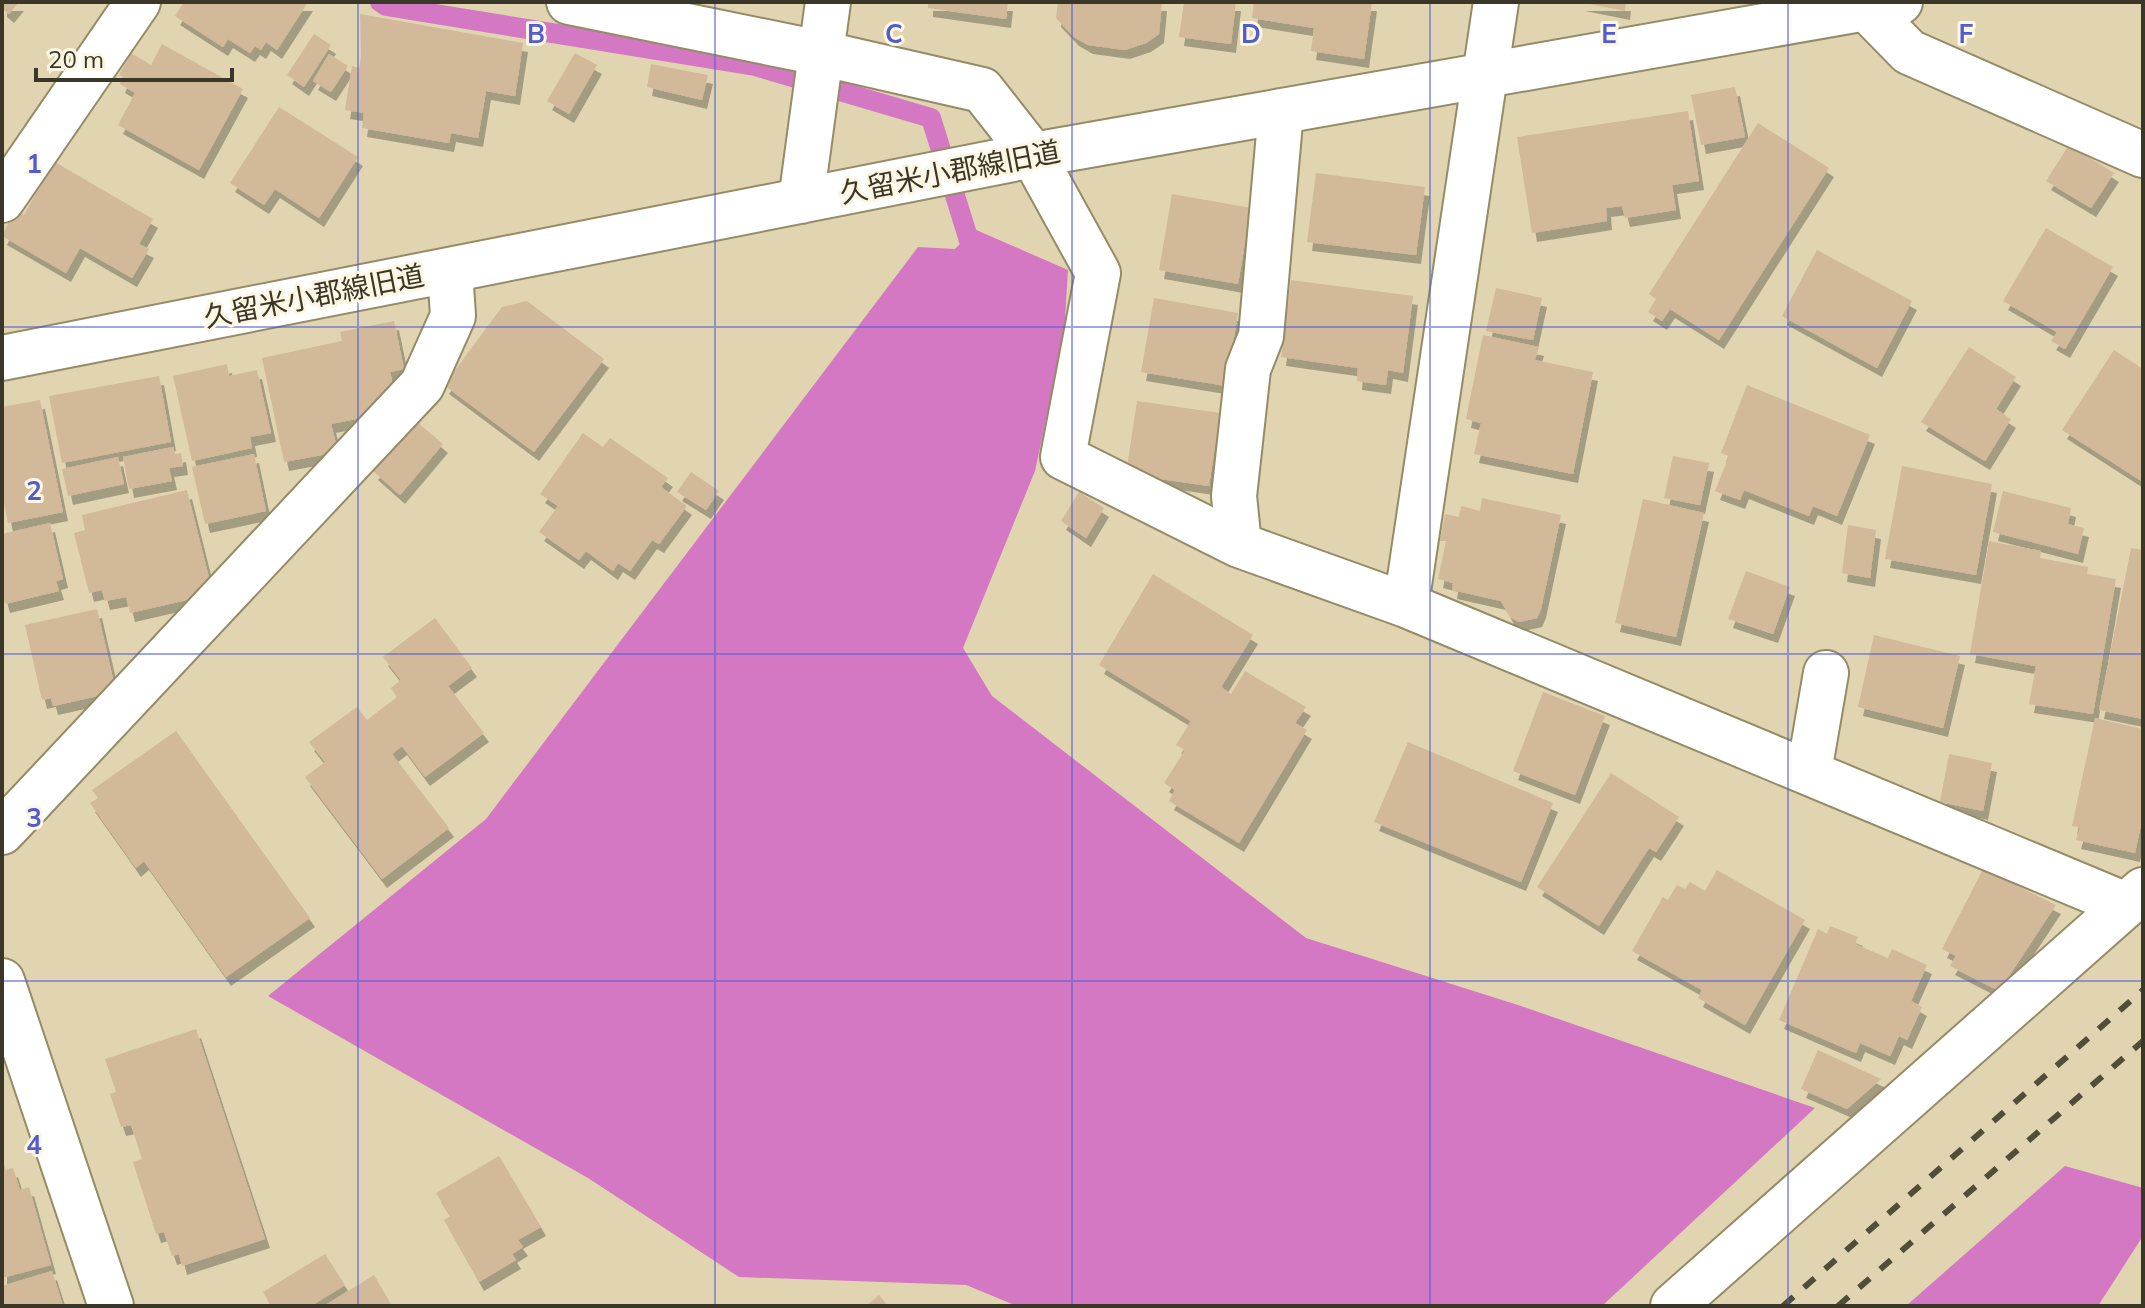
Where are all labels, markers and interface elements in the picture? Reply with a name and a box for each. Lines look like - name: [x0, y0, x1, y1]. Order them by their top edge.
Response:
- text: B: [527, 17, 545, 50]
- text: C: [885, 17, 903, 50]
- text: D: [1241, 17, 1261, 50]
- text: E: [1601, 17, 1617, 50]
- text: F: [1959, 17, 1974, 50]
- scale bar: [36, 32, 232, 82]
- text: 20 m: [48, 44, 104, 74]
- street label: 久留米小郡線旧道: [837, 133, 1063, 210]
- text: 1: [26, 147, 42, 180]
- street label: 久留米小郡線旧道: [201, 257, 427, 334]
- text: 2: [26, 474, 42, 507]
- text: 3: [26, 801, 42, 834]
- text: 4: [26, 1128, 42, 1161]

